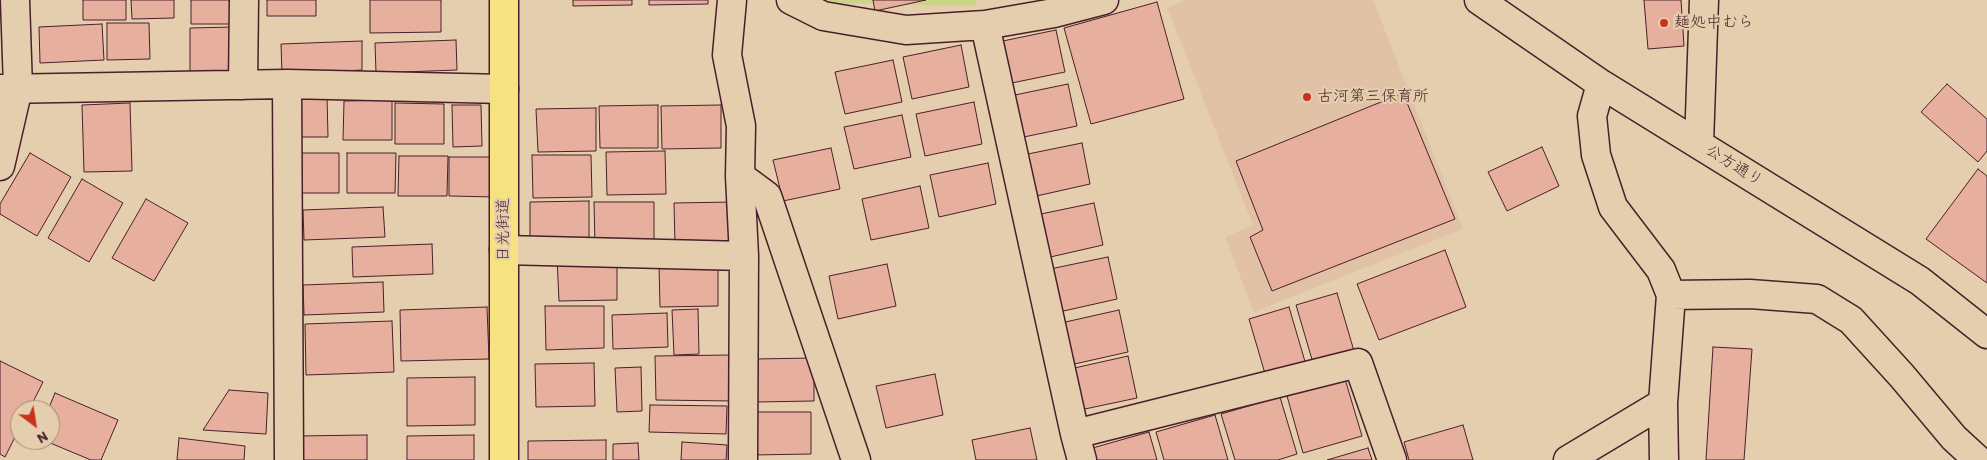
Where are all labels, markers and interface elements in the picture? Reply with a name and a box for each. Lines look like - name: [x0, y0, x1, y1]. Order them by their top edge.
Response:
- place label: 麺処中むら: [1674, 13, 1754, 33]
- marker: 麺処中むら: [1658, 17, 1670, 29]
- place label: 古河第三保育所: [1317, 87, 1429, 107]
- marker: 古河第三保育所: [1301, 91, 1313, 103]
- street label: 公方通り: [1702, 141, 1766, 191]
- street label: 日光街道: [494, 198, 514, 262]
- north arrow: [10, 400, 60, 450]
- text: N: [34, 428, 51, 447]

